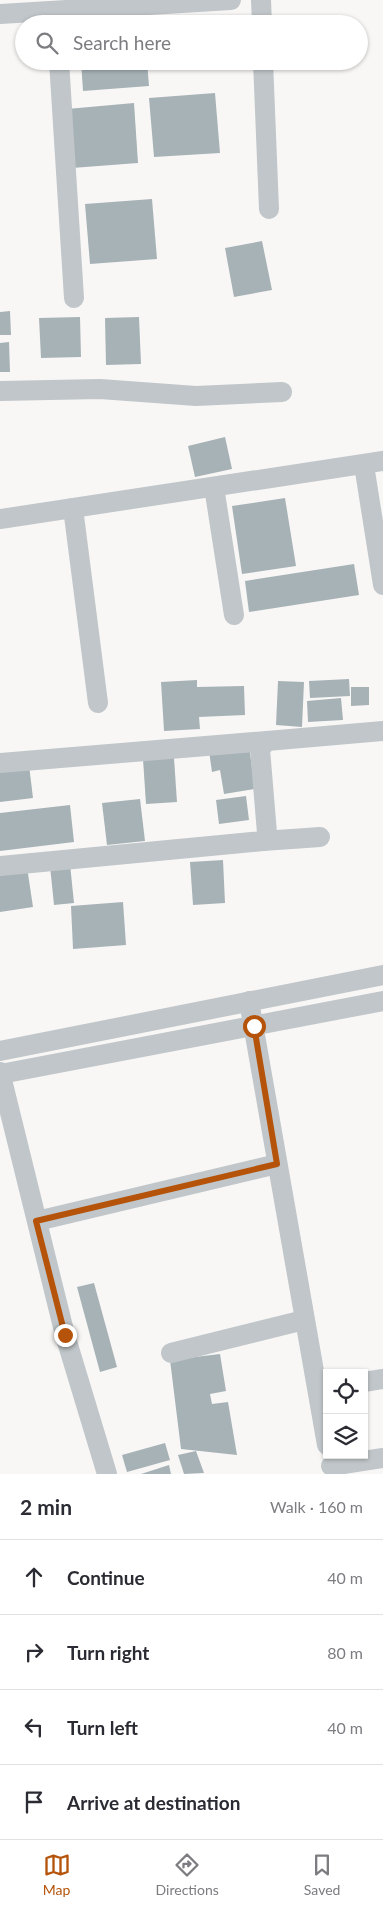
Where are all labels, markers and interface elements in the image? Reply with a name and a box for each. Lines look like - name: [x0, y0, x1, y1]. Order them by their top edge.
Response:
- search box: [15, 15, 368, 70]
- icon: search: [33, 29, 61, 57]
- text: Search here: [73, 31, 171, 54]
- route start: [243, 1015, 266, 1038]
- route end: [54, 1324, 77, 1347]
- map controls: [323, 1369, 368, 1459]
- button: locate: [323, 1369, 368, 1414]
- button: layers: [323, 1414, 368, 1459]
- text: 2 min: [20, 1494, 72, 1519]
- text: Walk · 160 m: [270, 1497, 363, 1516]
- icon: ahead: [20, 1563, 48, 1591]
- text: Continue: [67, 1566, 145, 1589]
- text: 40 m: [327, 1568, 363, 1587]
- icon: right: [20, 1638, 48, 1666]
- text: Turn right: [67, 1641, 149, 1664]
- text: 80 m: [327, 1643, 363, 1662]
- icon: left: [20, 1713, 48, 1741]
- text: Turn left: [67, 1716, 138, 1739]
- text: 40 m: [327, 1718, 363, 1737]
- icon: arrive: [20, 1788, 48, 1816]
- text: Arrive at destination: [67, 1791, 240, 1814]
- tab: Map: [43, 1851, 71, 1898]
- tab: Directions: [156, 1851, 219, 1898]
- tab: Saved: [304, 1851, 340, 1898]

